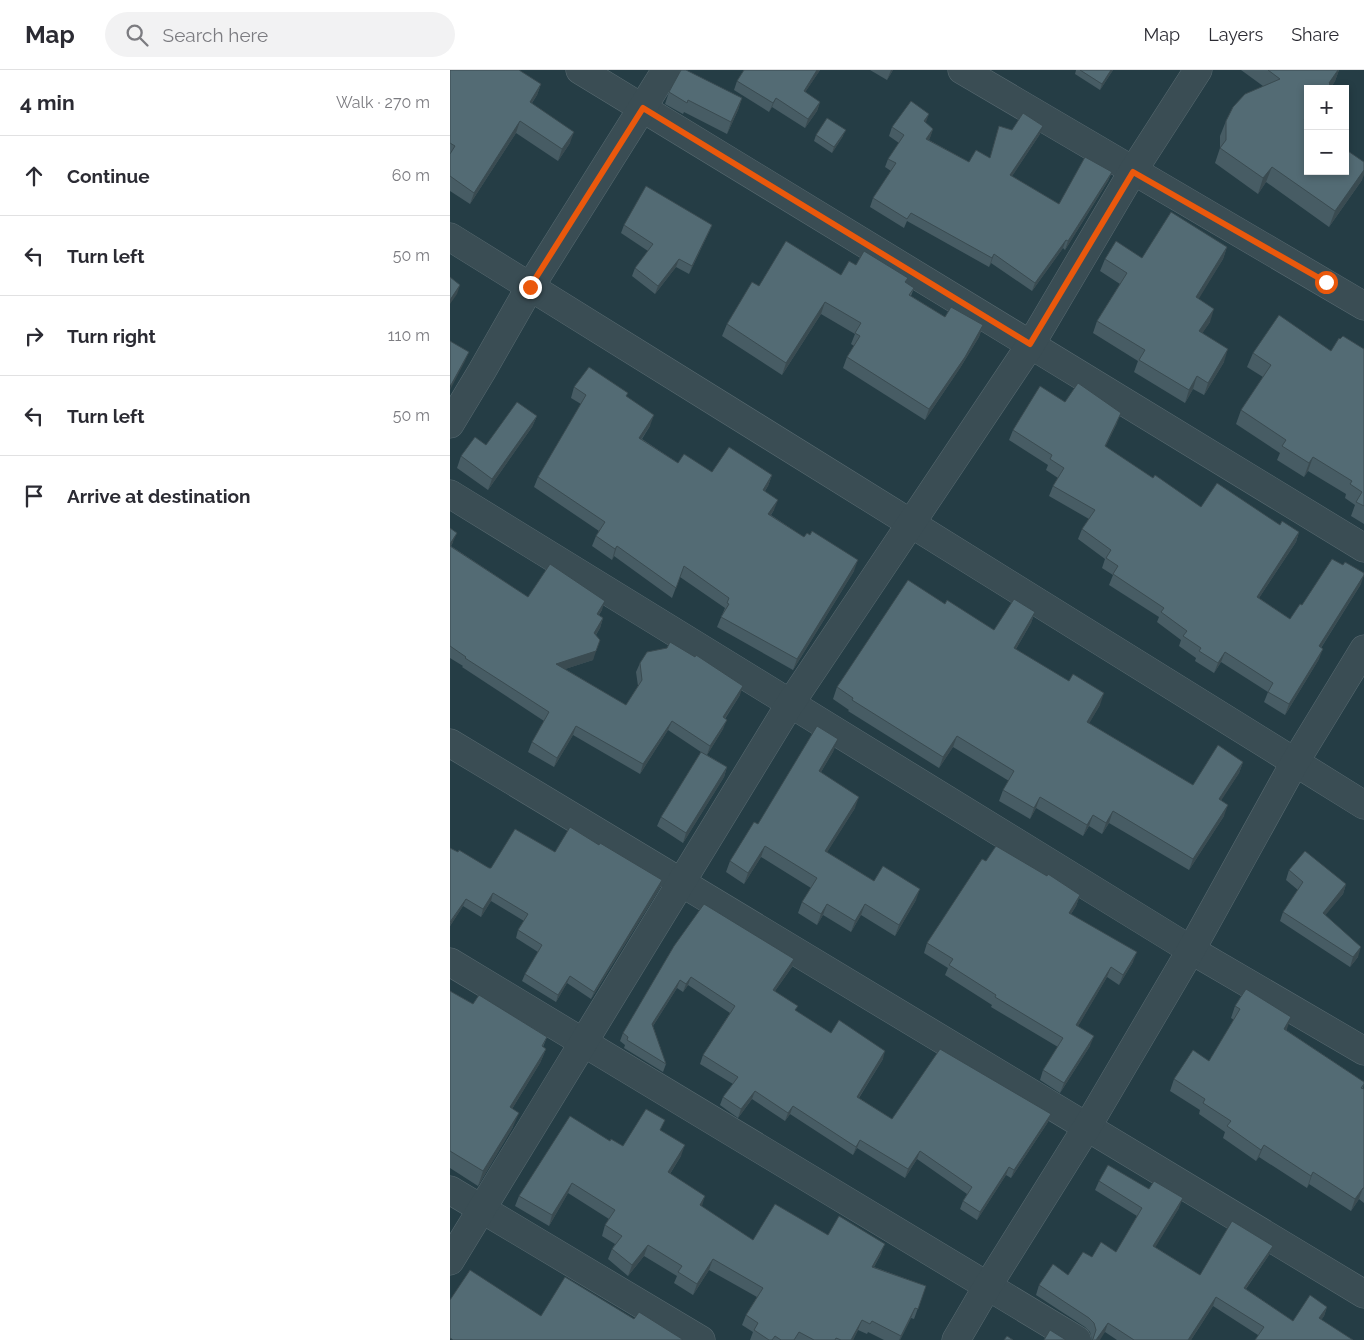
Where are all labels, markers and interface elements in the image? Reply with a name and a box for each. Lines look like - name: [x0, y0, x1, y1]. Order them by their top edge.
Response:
- search box: [105, 12, 455, 57]
- text: Map: [25, 20, 75, 49]
- icon: search: [123, 21, 151, 49]
- text: Search here: [163, 24, 268, 46]
- text: Map: [1144, 24, 1180, 45]
- text: Layers: [1208, 24, 1263, 45]
- text: Share: [1291, 24, 1339, 45]
- map controls: [1304, 85, 1349, 175]
- button: +: [1304, 85, 1349, 130]
- text: 4 min: [20, 90, 75, 115]
- text: Walk · 270 m: [336, 93, 430, 112]
- button: −: [1304, 130, 1349, 175]
- icon: ahead: [20, 162, 48, 190]
- text: Continue: [67, 165, 150, 187]
- text: 60 m: [392, 166, 430, 185]
- icon: left: [20, 242, 48, 270]
- text: Turn left: [67, 245, 144, 267]
- text: 50 m: [393, 246, 430, 265]
- route start: [1315, 271, 1338, 294]
- route end: [519, 276, 542, 299]
- icon: right: [20, 322, 48, 350]
- text: Turn right: [67, 325, 156, 347]
- text: 110 m: [388, 326, 430, 345]
- icon: left: [20, 402, 48, 430]
- text: Turn left: [67, 405, 144, 427]
- text: 50 m: [393, 406, 430, 425]
- icon: arrive: [20, 482, 48, 510]
- text: Arrive at destination: [67, 485, 251, 507]

